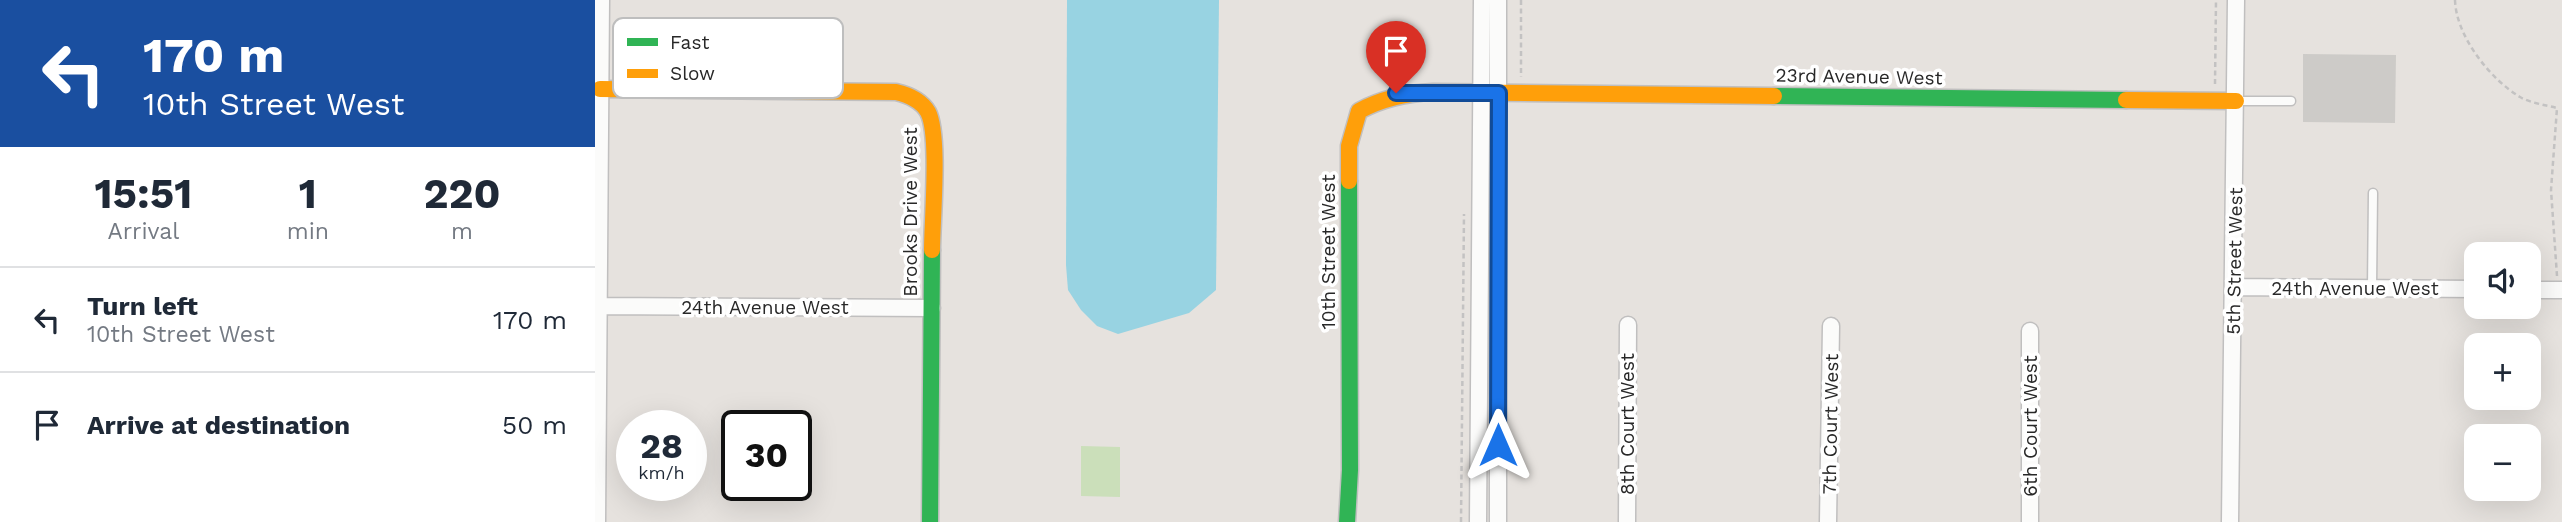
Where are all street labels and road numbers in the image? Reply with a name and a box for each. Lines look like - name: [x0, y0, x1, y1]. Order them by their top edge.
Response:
- street label: 23rd Avenue West: [1775, 64, 1943, 89]
- street label: Brooks Drive West: [899, 127, 922, 297]
- street label: 10th Street West: [1317, 174, 1340, 330]
- street label: 5th Street West: [2222, 187, 2247, 335]
- street label: 24th Avenue West: [2271, 277, 2439, 300]
- street label: 24th Avenue West: [681, 296, 849, 319]
- street label: 8th Court West: [1616, 353, 1639, 495]
- street label: 7th Court West: [1818, 353, 1843, 495]
- street label: 6th Court West: [2019, 355, 2042, 497]

